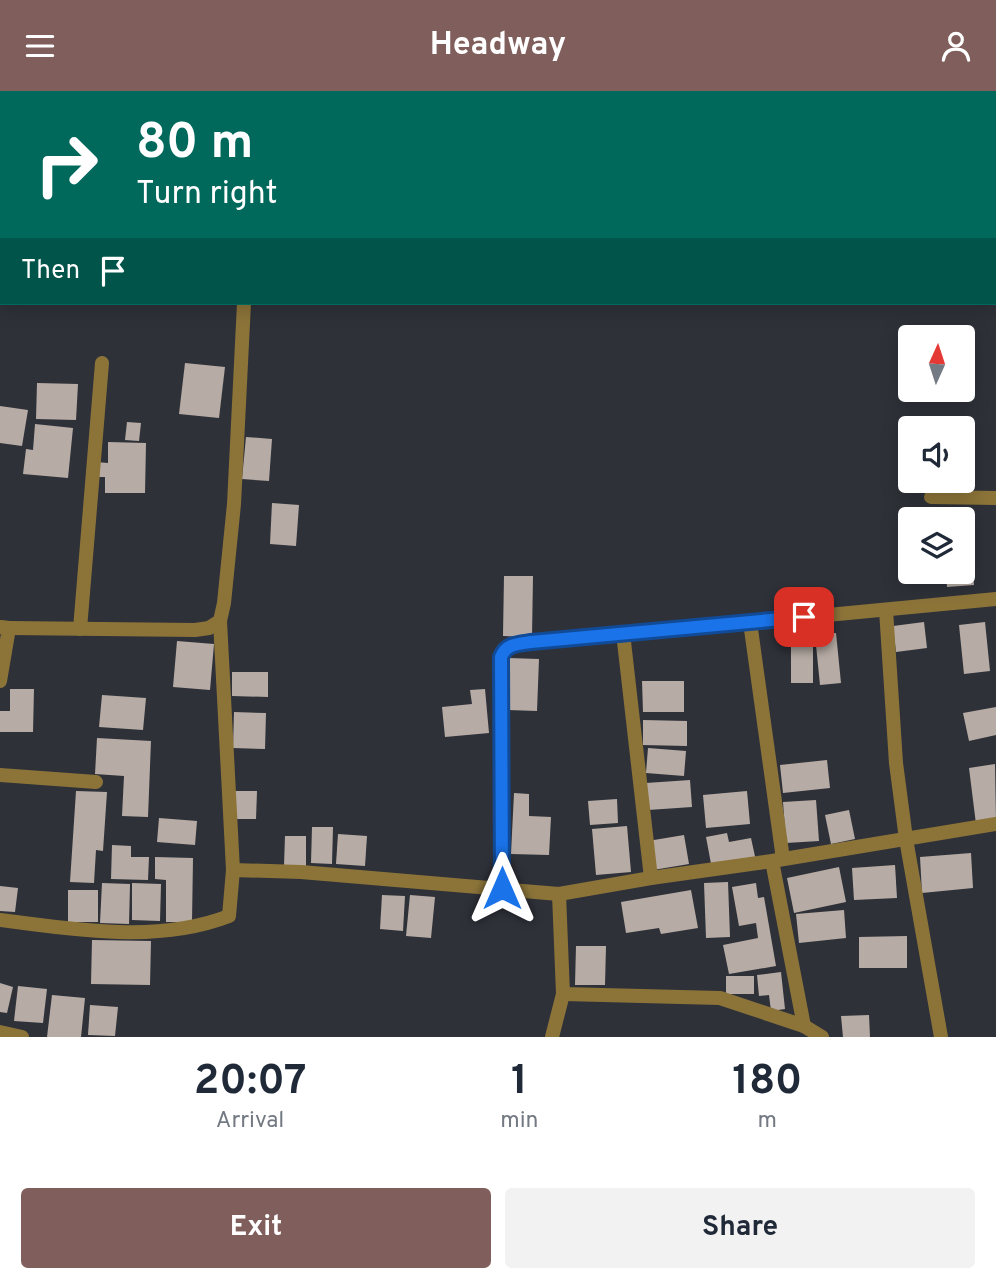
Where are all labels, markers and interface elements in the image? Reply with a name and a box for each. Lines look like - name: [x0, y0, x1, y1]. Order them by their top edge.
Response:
- text: Headway: [430, 26, 566, 66]
- icon: menu: [21, 27, 59, 65]
- icon: person: [937, 27, 975, 65]
- text: 80 m: [136, 114, 253, 176]
- icon: right: [21, 119, 112, 210]
- text: Turn right: [136, 175, 278, 215]
- icon: arrive: [94, 252, 132, 290]
- text: Then: [21, 255, 80, 288]
- north arrow: [898, 325, 975, 403]
- map controls: [898, 325, 975, 584]
- button: sound: [898, 416, 975, 493]
- button: layers: [898, 507, 975, 584]
- pin: [774, 587, 834, 647]
- icon: arrive: [785, 598, 823, 636]
- position arrow: [465, 851, 539, 925]
- text: 20:07: [194, 1056, 307, 1109]
- text: 1: [511, 1056, 528, 1109]
- text: 180: [732, 1056, 802, 1109]
- text: Arrival: [216, 1107, 284, 1136]
- text: min: [500, 1107, 538, 1136]
- text: m: [757, 1107, 777, 1136]
- button: Exit: [21, 1188, 491, 1268]
- button: Share: [505, 1188, 975, 1268]

